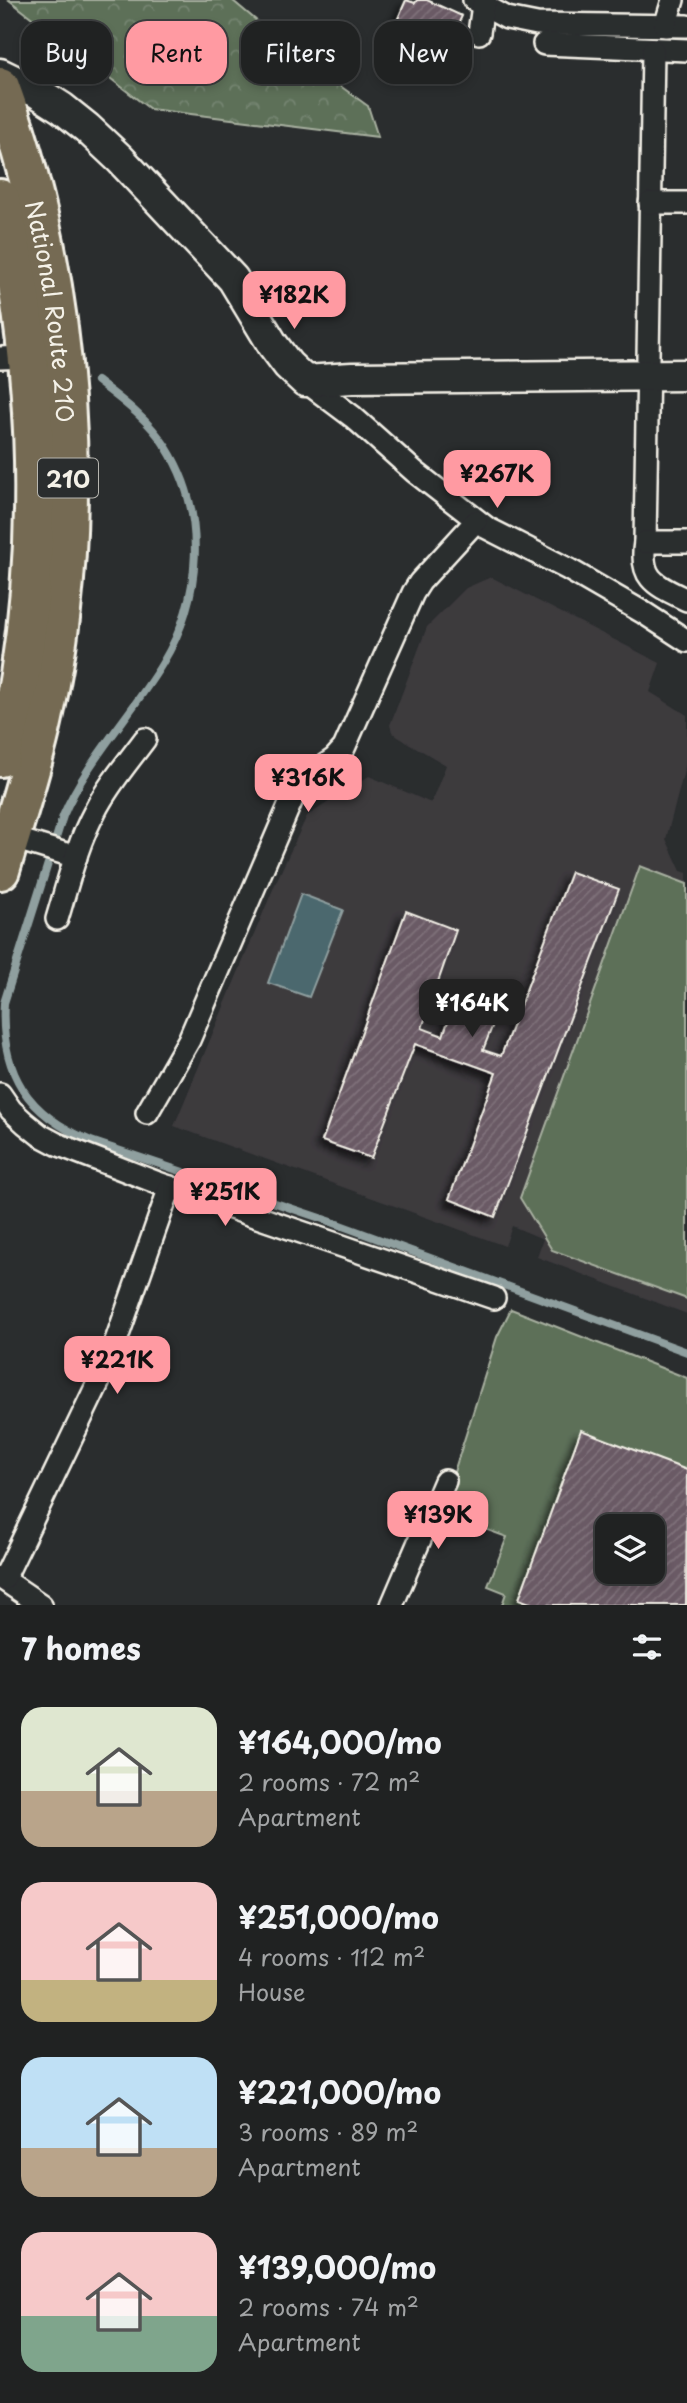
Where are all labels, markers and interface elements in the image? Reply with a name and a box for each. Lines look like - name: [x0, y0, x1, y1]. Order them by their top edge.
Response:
- chip: Buy: [21, 21, 112, 84]
- chip: Rent: [126, 21, 227, 84]
- chip: Filters: [241, 21, 360, 84]
- chip: New: [374, 21, 472, 84]
- street label: National Route 210: [17, 197, 84, 423]
- pin: ¥182K: [245, 272, 343, 331]
- text: ¥182K: [259, 276, 329, 311]
- pin: ¥267K: [448, 450, 546, 510]
- text: ¥267K: [460, 455, 534, 490]
- road number: 210: [38, 458, 98, 498]
- pin: ¥316K: [259, 754, 357, 814]
- text: ¥316K: [271, 759, 345, 794]
- pin: ¥164K: [423, 979, 521, 1039]
- text: ¥164K: [435, 984, 509, 1019]
- pin: ¥251K: [176, 1168, 274, 1228]
- text: ¥251K: [190, 1173, 260, 1208]
- pin: ¥221K: [68, 1336, 166, 1396]
- text: ¥221K: [80, 1341, 154, 1376]
- pin: ¥139K: [389, 1492, 487, 1551]
- text: ¥139K: [403, 1496, 473, 1531]
- map controls: [595, 1514, 665, 1584]
- button: layers: [595, 1514, 665, 1584]
- text: 7 homes: [21, 1625, 141, 1670]
- icon: filters: [628, 1628, 666, 1666]
- text: ¥164,000/mo: [238, 1719, 442, 1764]
- icon: home: [77, 1735, 161, 1819]
- text: 2 rooms · 72 m²: [238, 1764, 420, 1799]
- text: Apartment: [238, 1799, 361, 1834]
- text: ¥251,000/mo: [238, 1894, 439, 1939]
- icon: home: [77, 1910, 161, 1994]
- text: 4 rooms · 112 m²: [238, 1939, 425, 1974]
- text: House: [238, 1974, 305, 2009]
- text: ¥221,000/mo: [238, 2069, 441, 2114]
- icon: home: [77, 2085, 161, 2169]
- text: 3 rooms · 89 m²: [238, 2114, 418, 2149]
- text: Apartment: [238, 2149, 361, 2184]
- text: ¥139,000/mo: [238, 2244, 436, 2289]
- icon: home: [77, 2260, 161, 2344]
- text: 2 rooms · 74 m²: [238, 2289, 419, 2324]
- text: Apartment: [238, 2324, 361, 2359]

